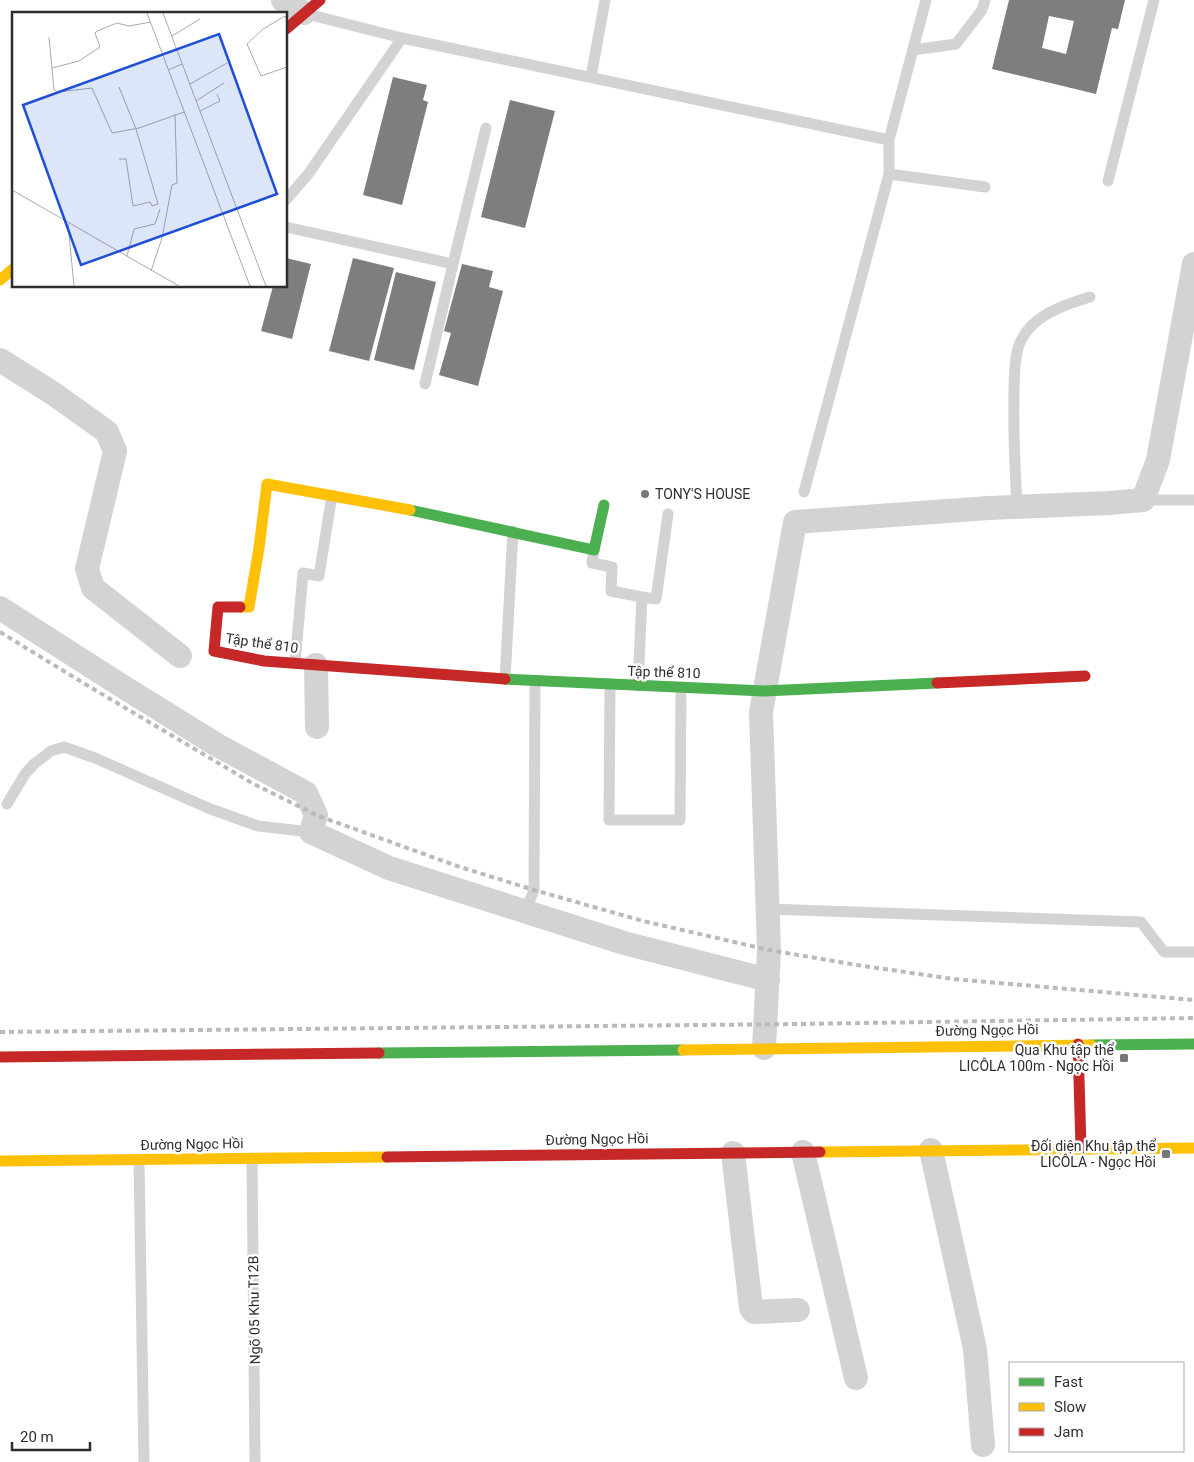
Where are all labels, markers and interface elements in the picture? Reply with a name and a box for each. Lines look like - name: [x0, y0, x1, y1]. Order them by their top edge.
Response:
- inset map: [12, 12, 288, 288]
- place label: TONY'S HOUSE: [655, 486, 750, 502]
- marker: TONY'S HOUSE: [639, 488, 651, 500]
- street label: Tập thể 810: [225, 630, 300, 656]
- street label: Tập thể 810: [627, 663, 701, 681]
- street label: Đường Ngọc Hồi: [935, 1021, 1039, 1039]
- place label: Qua Khu tập thể LICÔLA 100m - Ngọc Hồi: [959, 1042, 1115, 1074]
- marker: Qua Khu tập thể LICÔLA 100m - Ngọc Hồi: [1118, 1052, 1130, 1064]
- street label: Đường Ngọc Hồi: [545, 1130, 649, 1148]
- street label: Đường Ngọc Hồi: [140, 1135, 244, 1153]
- place label: Đối diện Khu tập thể LICÔLA - Ngọc Hồi: [1031, 1138, 1157, 1170]
- marker: Đối diện Khu tập thể LICÔLA - Ngọc Hồi: [1160, 1148, 1172, 1160]
- street label: Ngõ 05 Khu T12B: [245, 1255, 263, 1365]
- legend: [1009, 1362, 1184, 1452]
- text: Fast: [1054, 1373, 1083, 1391]
- text: Slow: [1054, 1398, 1086, 1416]
- scale bar: [12, 1420, 90, 1452]
- text: Jam: [1054, 1423, 1084, 1441]
- text: 20 m: [20, 1428, 54, 1446]

